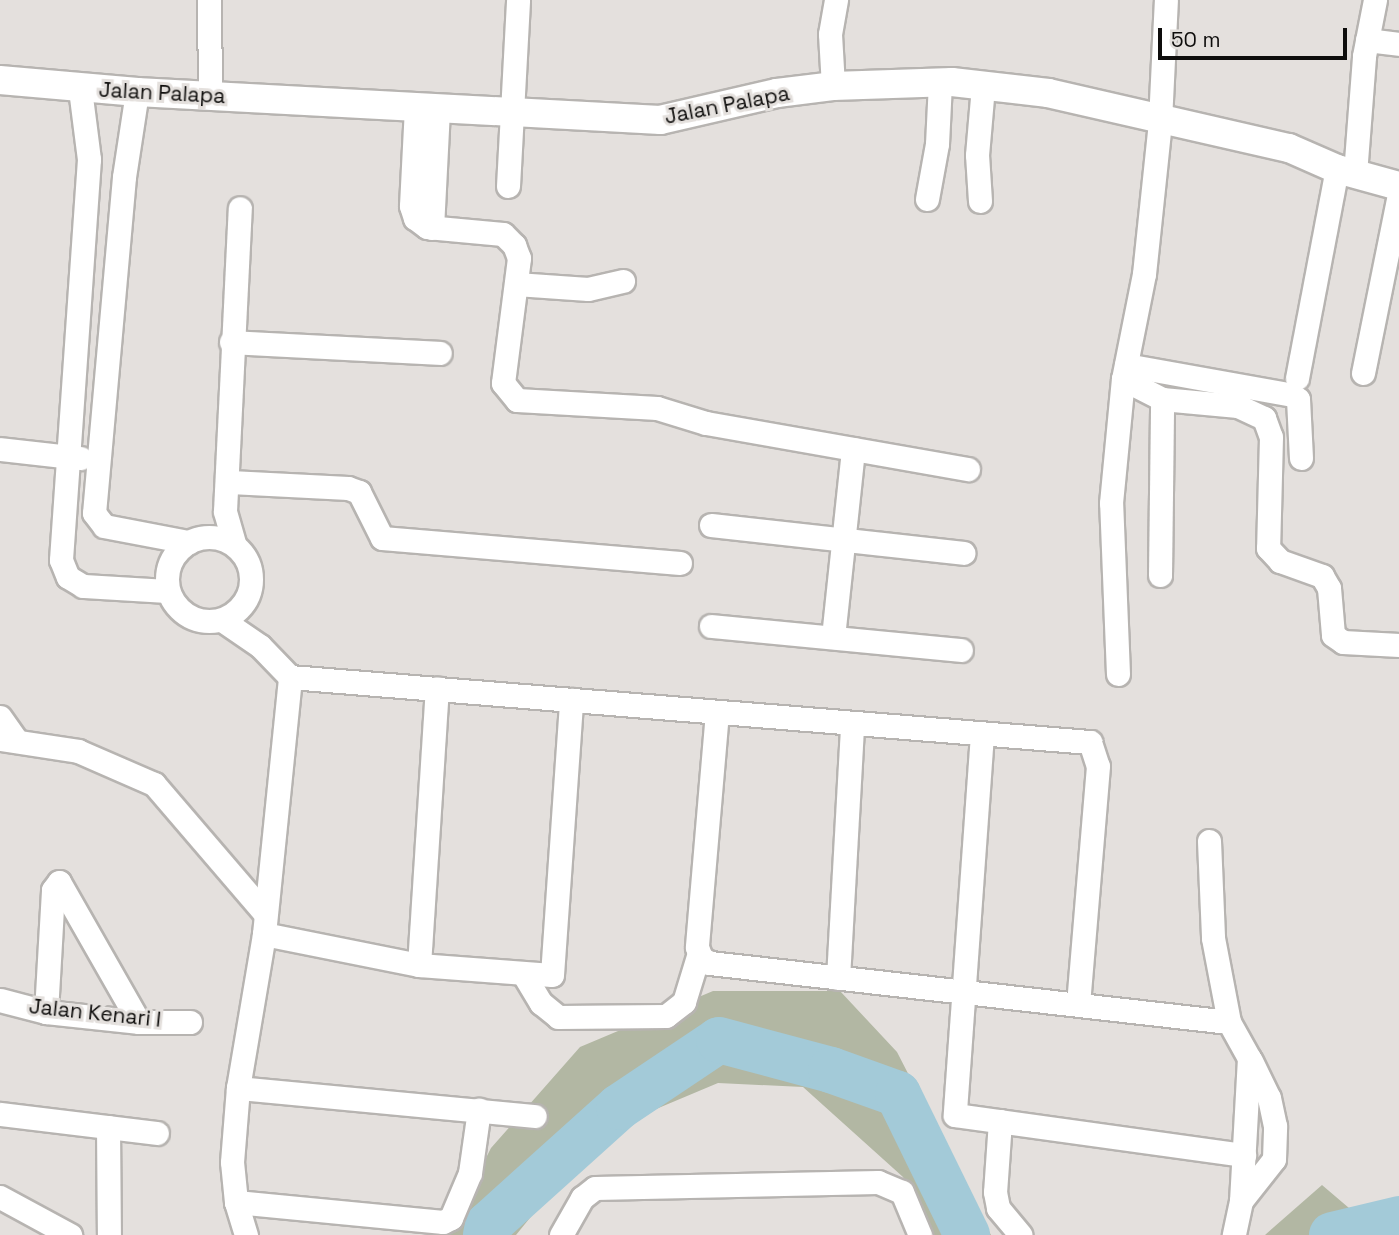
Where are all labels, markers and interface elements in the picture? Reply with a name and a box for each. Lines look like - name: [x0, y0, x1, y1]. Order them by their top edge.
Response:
- scale bar: [1161, 14, 1350, 58]
- text: 50 m: [1171, 26, 1221, 53]
- street label: Jalan Palapa: [98, 77, 226, 109]
- street label: Jalan Palapa: [662, 81, 792, 129]
- street label: Jalan Kenari I: [28, 994, 162, 1032]

